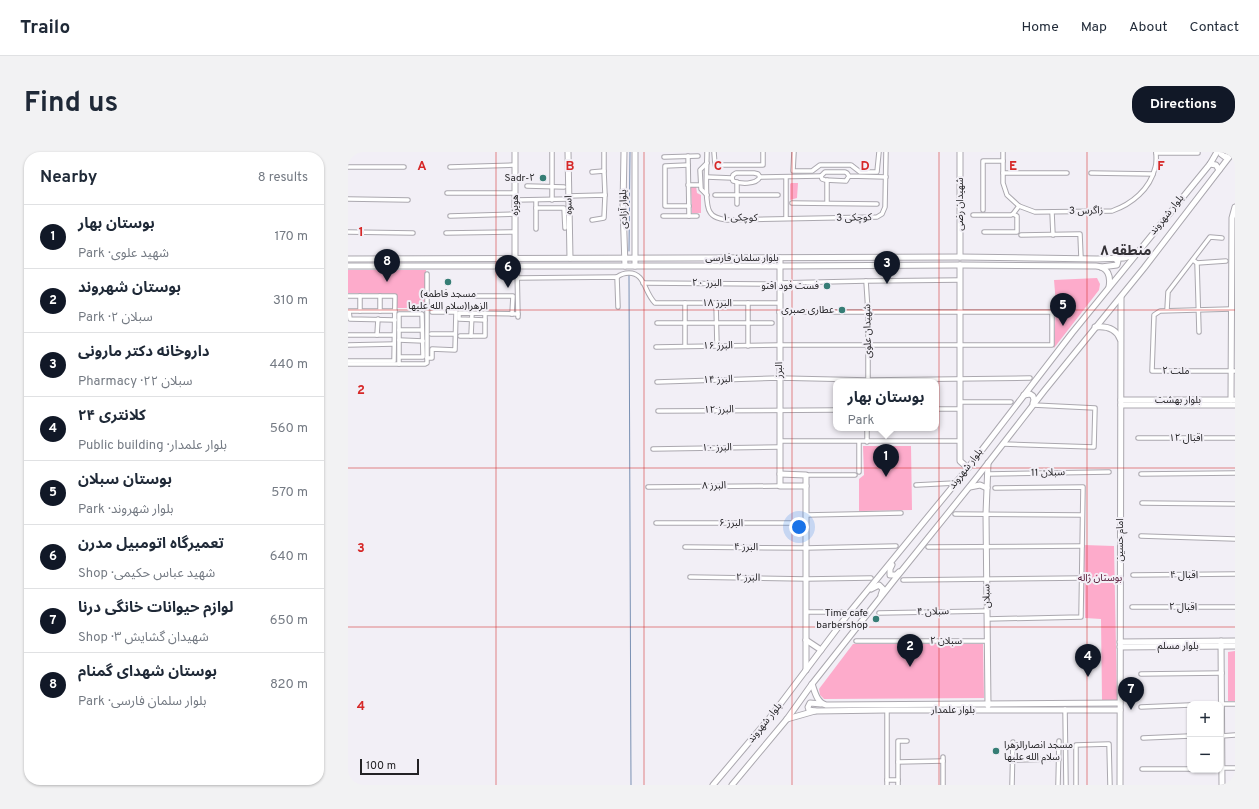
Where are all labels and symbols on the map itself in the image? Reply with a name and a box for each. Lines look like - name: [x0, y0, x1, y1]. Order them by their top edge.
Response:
- text: A: [417, 159, 427, 175]
- text: B: [566, 159, 575, 175]
- text: C: [714, 159, 722, 175]
- text: D: [860, 159, 870, 175]
- text: E: [1009, 159, 1017, 175]
- text: F: [1157, 159, 1165, 175]
- place label: Sadr-۲: [505, 172, 535, 185]
- marker: Sadr-۲: [538, 173, 548, 183]
- street label: شهیدان رضی: [954, 177, 967, 231]
- street label: بلوار آزادی: [617, 189, 631, 229]
- street label: بلوار شهروند: [1147, 192, 1187, 238]
- street label: هویزه: [509, 194, 522, 216]
- street label: اسوه: [562, 195, 576, 215]
- street label: زاگرس 3: [1069, 204, 1103, 218]
- street label: کوچکی ۱: [722, 211, 759, 225]
- street label: کوچکی 3: [836, 211, 873, 225]
- text: 1: [358, 225, 364, 241]
- district label: منطقه ۸: [1101, 243, 1151, 260]
- pin: 8: [374, 249, 400, 282]
- pin: 3: [874, 251, 900, 284]
- street label: بلوار سلمان فارسی: [705, 252, 779, 265]
- pin: 6: [495, 255, 521, 288]
- marker: (مسجد فاطمه الزهرا(سلام الله علیها: [443, 277, 453, 287]
- street label: البرز ۲۰: [692, 277, 722, 290]
- place label: فست فود افتو: [761, 280, 820, 293]
- marker: فست فود افتو: [822, 281, 832, 291]
- place label: (مسجد فاطمه الزهرا(سلام الله علیها: [408, 288, 488, 314]
- pin: 5: [1050, 293, 1076, 326]
- street label: البرز ۱۸: [702, 297, 732, 310]
- place label: عطاری صبری: [781, 304, 834, 317]
- street label: شهیدان علوی: [861, 304, 875, 358]
- marker: عطاری صبری: [837, 305, 847, 315]
- street label: البرز ۱۶: [703, 339, 733, 353]
- street label: البرز: [773, 362, 786, 379]
- street label: ملت ۲: [1162, 365, 1190, 378]
- street label: البرز ۱۴: [703, 373, 733, 387]
- text: 2: [357, 383, 365, 399]
- street label: بلوار بهشت: [1155, 394, 1201, 407]
- street label: البرز ۱۲: [704, 403, 734, 417]
- street label: اقبال ۱۲: [1169, 432, 1203, 445]
- street label: البرز ۱۰: [702, 441, 732, 455]
- pin: 1: [873, 444, 899, 477]
- street label: بلوار شهروند: [946, 446, 986, 492]
- street label: سبلان 11: [1031, 466, 1065, 480]
- street label: البرز ۸: [702, 479, 726, 493]
- street label: البرز ۶: [719, 517, 743, 530]
- your location: [789, 517, 809, 537]
- street label: امام حسین: [1114, 518, 1128, 562]
- text: 3: [357, 541, 365, 557]
- street label: البرز ۴: [734, 541, 758, 554]
- street label: اقبال ۴: [1170, 569, 1198, 582]
- street label: البرز ۲: [736, 571, 760, 585]
- park label: بوستان ژاله: [1078, 572, 1122, 585]
- street label: سبلان: [980, 584, 994, 608]
- street label: اقبال ۲: [1169, 601, 1197, 614]
- street label: سبلان ۴: [917, 605, 949, 619]
- place label: Time cafe barbershop: [816, 607, 868, 632]
- marker: Time cafe barbershop: [871, 614, 881, 624]
- pin: 2: [897, 634, 923, 667]
- street label: سبلان ۲: [930, 635, 962, 648]
- street label: بلوار مسلم: [1157, 640, 1199, 653]
- pin: 4: [1075, 644, 1101, 677]
- pin: 7: [1118, 677, 1144, 710]
- text: 4: [357, 699, 365, 715]
- street label: بلوار شهروند: [745, 700, 785, 746]
- street label: بلوار علمدار: [930, 704, 975, 717]
- place label: مسجد انصارالزهرا سلام الله علیها: [1004, 739, 1073, 765]
- marker: مسجد انصارالزهرا سلام الله علیها: [991, 746, 1001, 756]
- scale bar: [360, 757, 419, 776]

